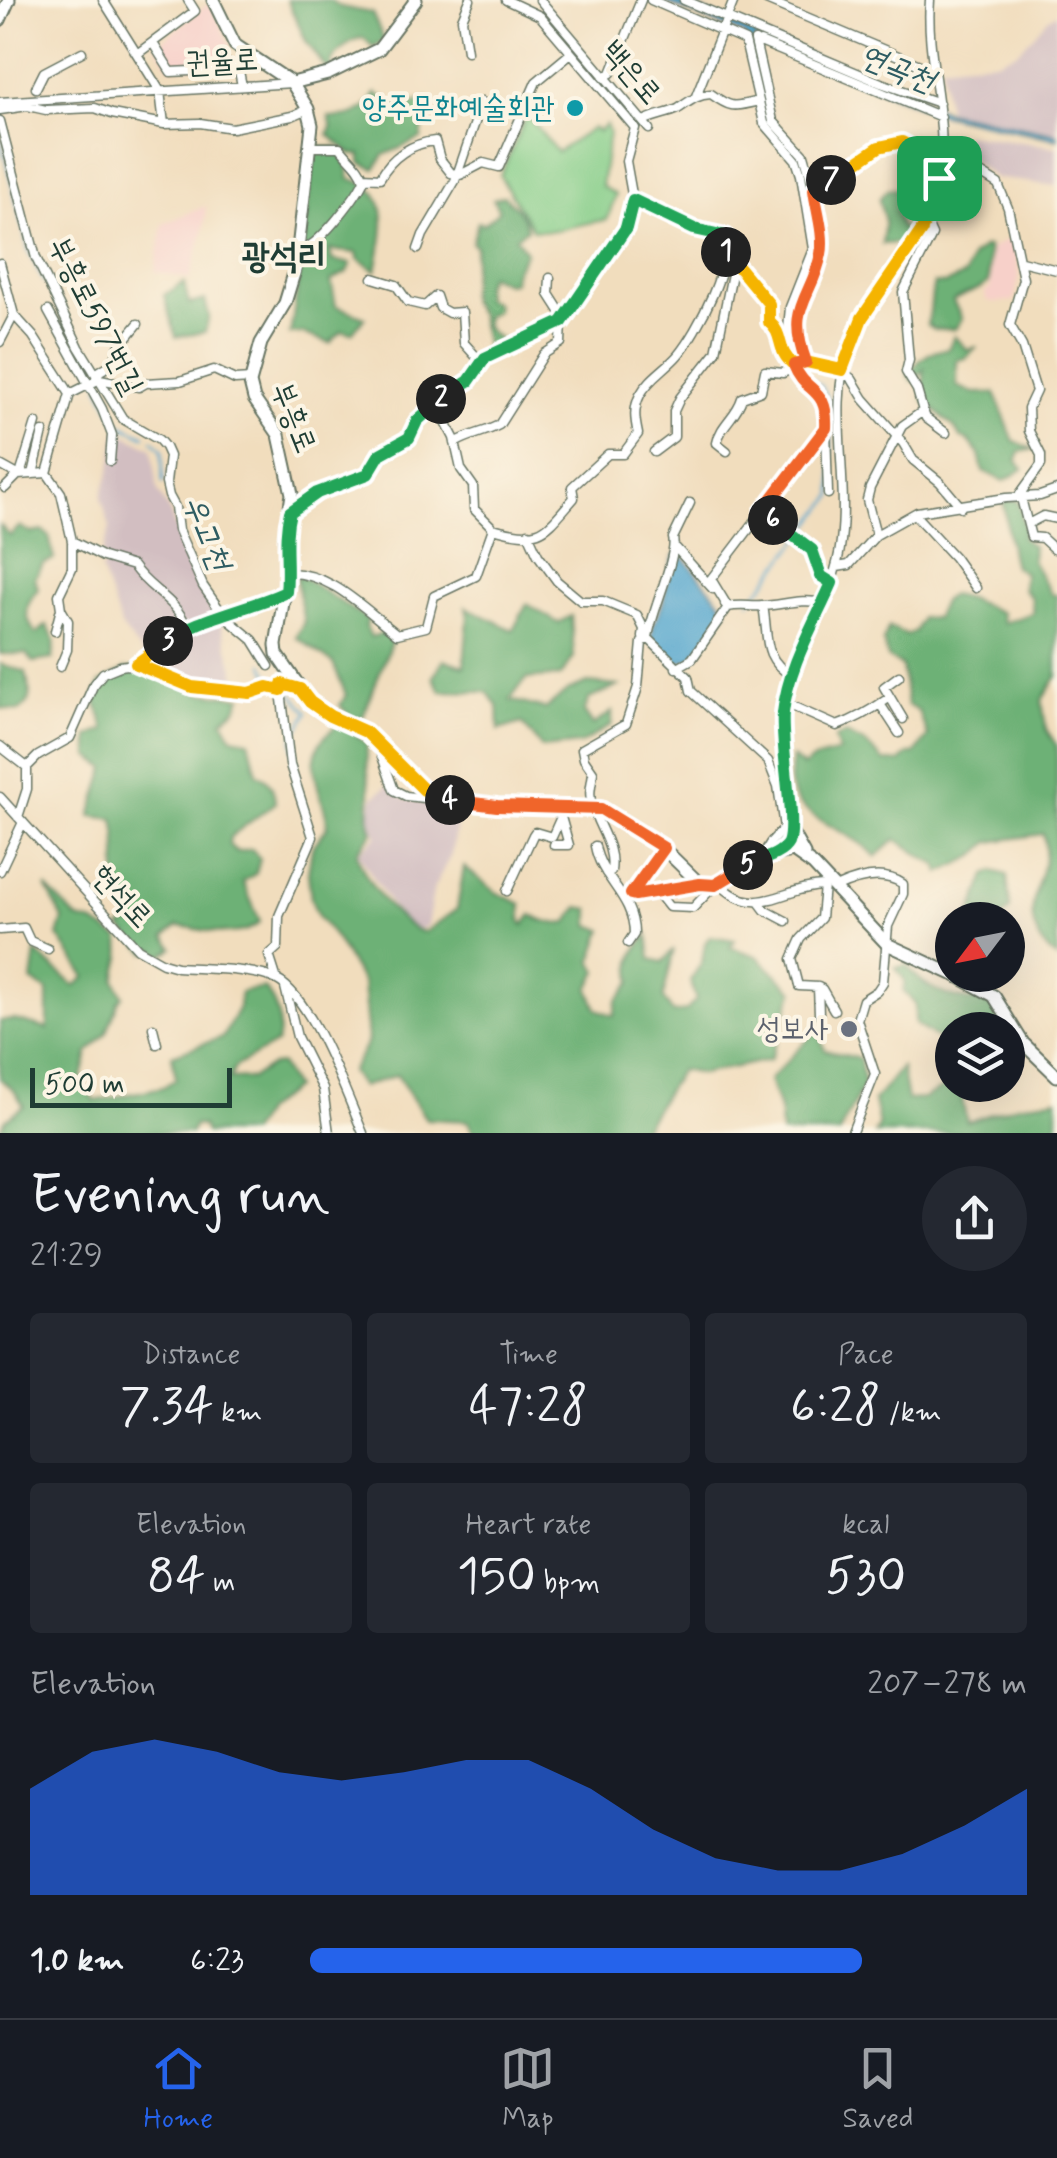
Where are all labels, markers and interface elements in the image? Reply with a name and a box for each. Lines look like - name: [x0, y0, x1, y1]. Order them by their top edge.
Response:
- street label: 백은로: [593, 33, 669, 113]
- water label: 연곡천: [853, 35, 944, 104]
- street label: 권율로: [185, 41, 259, 83]
- place label: 양주문화예술회관: [362, 89, 555, 128]
- marker: 양주문화예술회관: [564, 97, 586, 119]
- pin: [897, 136, 982, 221]
- icon: arrive: [912, 151, 967, 206]
- pin: 7: [806, 155, 856, 205]
- text: 7: [823, 161, 840, 198]
- pin: 1: [701, 227, 751, 277]
- street label: 부흥로597번길: [39, 231, 151, 401]
- text: 1: [720, 233, 732, 270]
- district label: 광석리: [242, 234, 326, 280]
- pin: 2: [416, 374, 466, 424]
- street label: 부흥로: [261, 377, 325, 459]
- text: 2: [434, 380, 448, 417]
- water label: 우고천: [172, 489, 241, 580]
- pin: 6: [748, 495, 798, 545]
- text: 6: [766, 501, 780, 538]
- pin: 3: [143, 616, 193, 666]
- text: 3: [162, 622, 174, 659]
- pin: 4: [425, 775, 475, 825]
- text: 4: [442, 781, 458, 818]
- pin: 5: [723, 840, 773, 890]
- text: 5: [740, 846, 756, 883]
- street label: 현석로: [82, 857, 160, 937]
- north arrow: [935, 902, 1025, 992]
- map controls: [935, 902, 1025, 1102]
- place label: 성보사: [757, 1010, 829, 1049]
- button: layers: [935, 1012, 1025, 1102]
- marker: 성보사: [838, 1018, 860, 1040]
- scale bar: [30, 1063, 232, 1108]
- text: 500 m: [45, 1067, 125, 1104]
- text: Evening run: [30, 1161, 330, 1233]
- button: share: [922, 1166, 1027, 1271]
- text: 21:29: [30, 1235, 103, 1277]
- text: Distance: [142, 1337, 240, 1374]
- text: Time: [499, 1337, 558, 1374]
- text: Pace: [838, 1337, 894, 1374]
- text: 7.34: [120, 1374, 214, 1440]
- text: 47:28: [469, 1374, 588, 1440]
- text: 6:28: [790, 1374, 881, 1440]
- text: km: [214, 1395, 262, 1432]
- text: /km: [881, 1395, 942, 1432]
- text: Elevation: [136, 1507, 246, 1544]
- text: Heart rate: [466, 1507, 591, 1544]
- text: kcal: [842, 1507, 889, 1544]
- text: 84: [147, 1544, 206, 1610]
- text: 150: [457, 1544, 536, 1610]
- text: 530: [825, 1544, 906, 1610]
- text: m: [206, 1565, 235, 1602]
- text: bpm: [536, 1565, 600, 1602]
- text: Elevation: [30, 1663, 156, 1705]
- text: 207–278 m: [867, 1663, 1027, 1705]
- text: 1.0 km: [30, 1940, 124, 1982]
- text: 6:23: [190, 1940, 244, 1982]
- tab: Home: [144, 2041, 213, 2138]
- tab: Map: [500, 2041, 555, 2138]
- tab: Saved: [843, 2041, 913, 2138]

